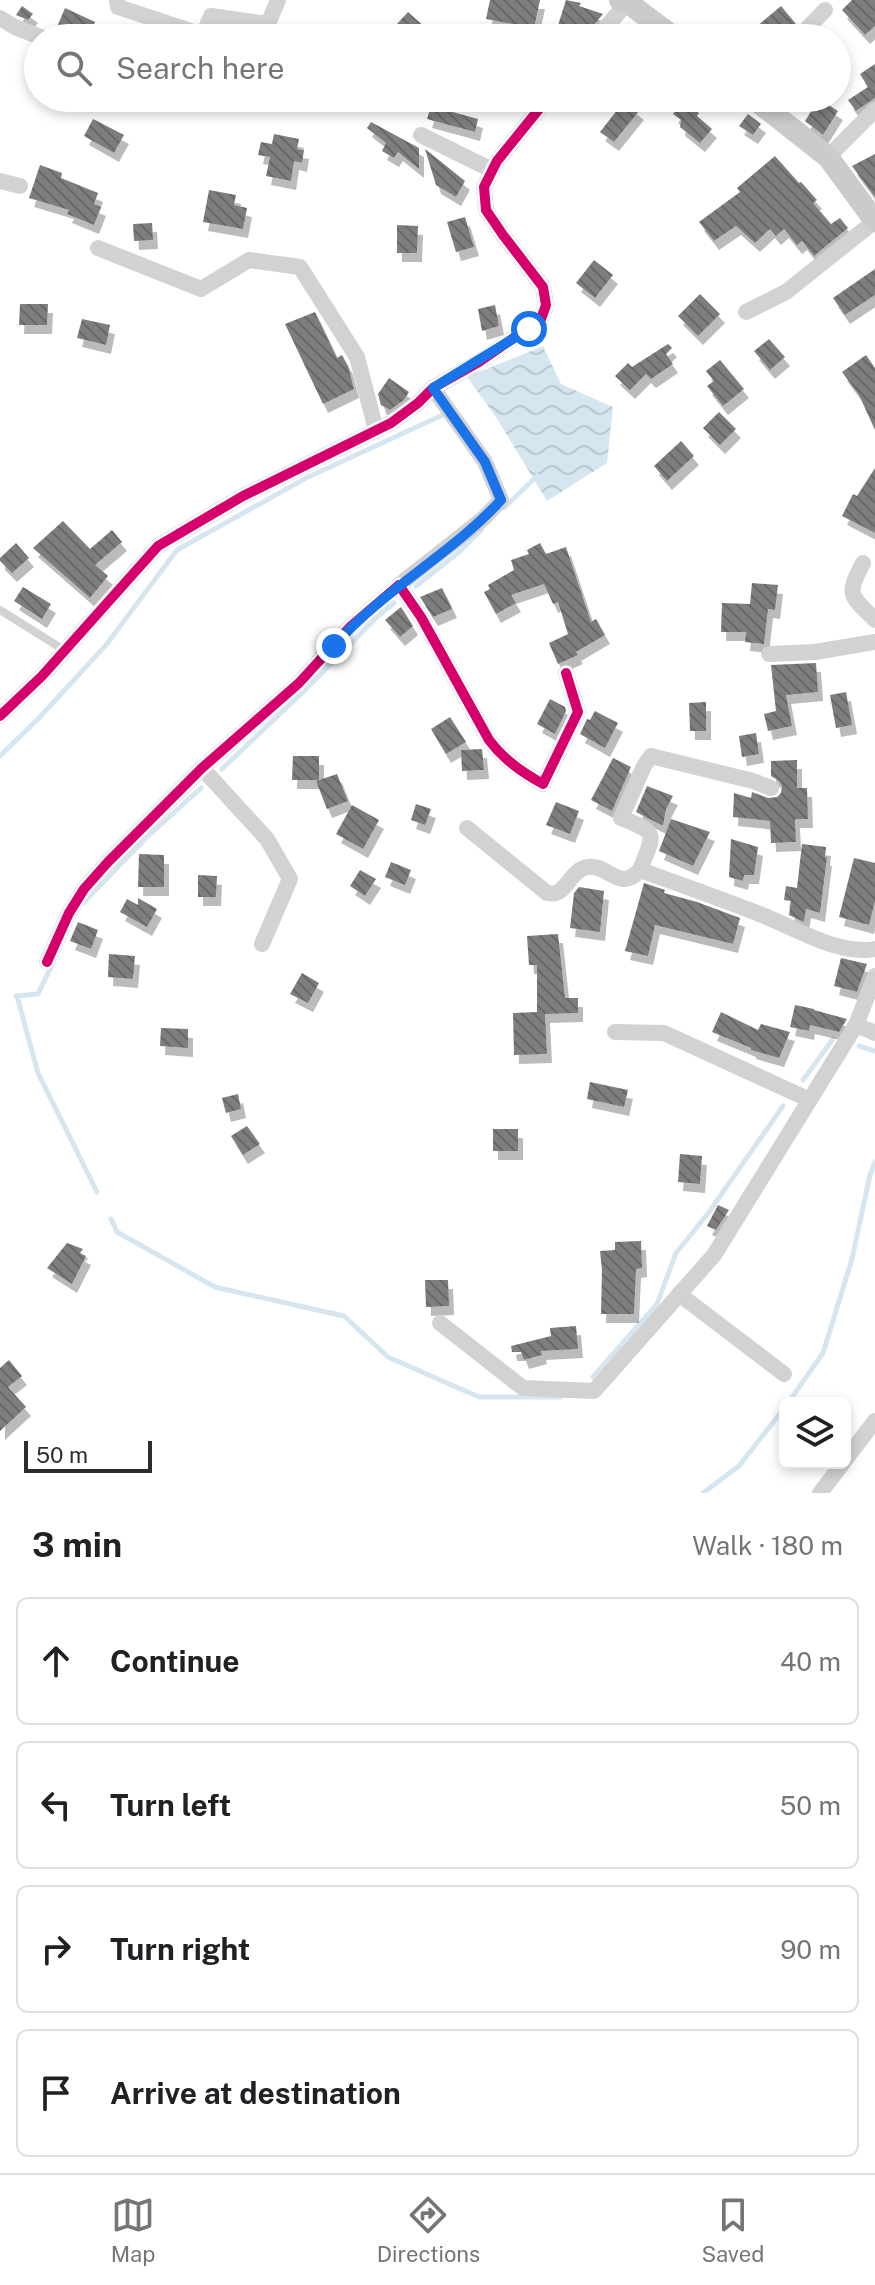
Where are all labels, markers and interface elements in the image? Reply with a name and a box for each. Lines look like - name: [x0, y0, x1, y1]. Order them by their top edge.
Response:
- search box: [24, 24, 851, 112]
- icon: search: [52, 46, 96, 90]
- text: Search here: [116, 50, 284, 86]
- route start: [511, 311, 547, 347]
- route end: [316, 628, 352, 664]
- map controls: [779, 1397, 851, 1469]
- button: layers: [779, 1397, 851, 1469]
- scale bar: [24, 1437, 152, 1473]
- text: 50 m: [36, 1442, 88, 1468]
- text: 3 min: [32, 1525, 122, 1565]
- text: Walk · 180 m: [692, 1530, 843, 1561]
- icon: ahead: [34, 1639, 78, 1683]
- text: Continue: [110, 1643, 240, 1679]
- text: 40 m: [780, 1646, 841, 1677]
- icon: left: [34, 1783, 78, 1827]
- text: Turn left: [110, 1787, 231, 1823]
- text: 50 m: [780, 1790, 841, 1821]
- icon: right: [34, 1927, 78, 1971]
- text: Turn right: [110, 1931, 250, 1967]
- text: 90 m: [780, 1934, 841, 1965]
- icon: arrive: [34, 2071, 78, 2115]
- text: Arrive at destination: [110, 2075, 401, 2111]
- tab: Map: [111, 2193, 155, 2267]
- tab: Directions: [377, 2193, 480, 2267]
- tab: Saved: [701, 2193, 764, 2267]

